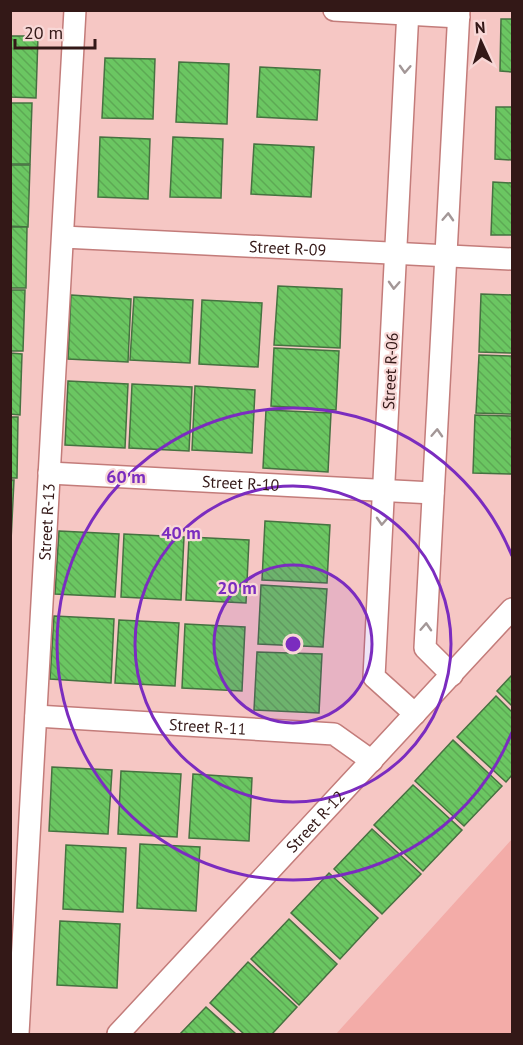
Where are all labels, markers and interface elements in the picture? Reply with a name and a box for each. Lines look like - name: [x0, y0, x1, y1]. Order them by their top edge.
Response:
- scale bar: [15, 12, 94, 50]
- north arrow: [451, 12, 511, 72]
- text: N: [474, 17, 486, 37]
- text: 20 m: [24, 21, 63, 44]
- one-way arrow: [399, 64, 412, 73]
- one-way arrow: [442, 212, 455, 221]
- street label: Street R-09: [249, 236, 327, 260]
- one-way arrow: [388, 280, 401, 289]
- street label: Street R-06: [378, 332, 402, 410]
- one-way arrow: [430, 428, 443, 437]
- text: 60 m: [106, 465, 146, 488]
- street label: Street R-10: [202, 471, 280, 495]
- street label: Street R-13: [34, 483, 59, 561]
- one-way arrow: [376, 517, 389, 526]
- text: 40 m: [161, 521, 201, 544]
- text: 20 m: [217, 576, 257, 599]
- one-way arrow: [420, 623, 433, 632]
- centre of rings: [283, 634, 303, 654]
- street label: Street R-11: [168, 714, 247, 739]
- street label: Street R-12: [282, 786, 349, 856]

